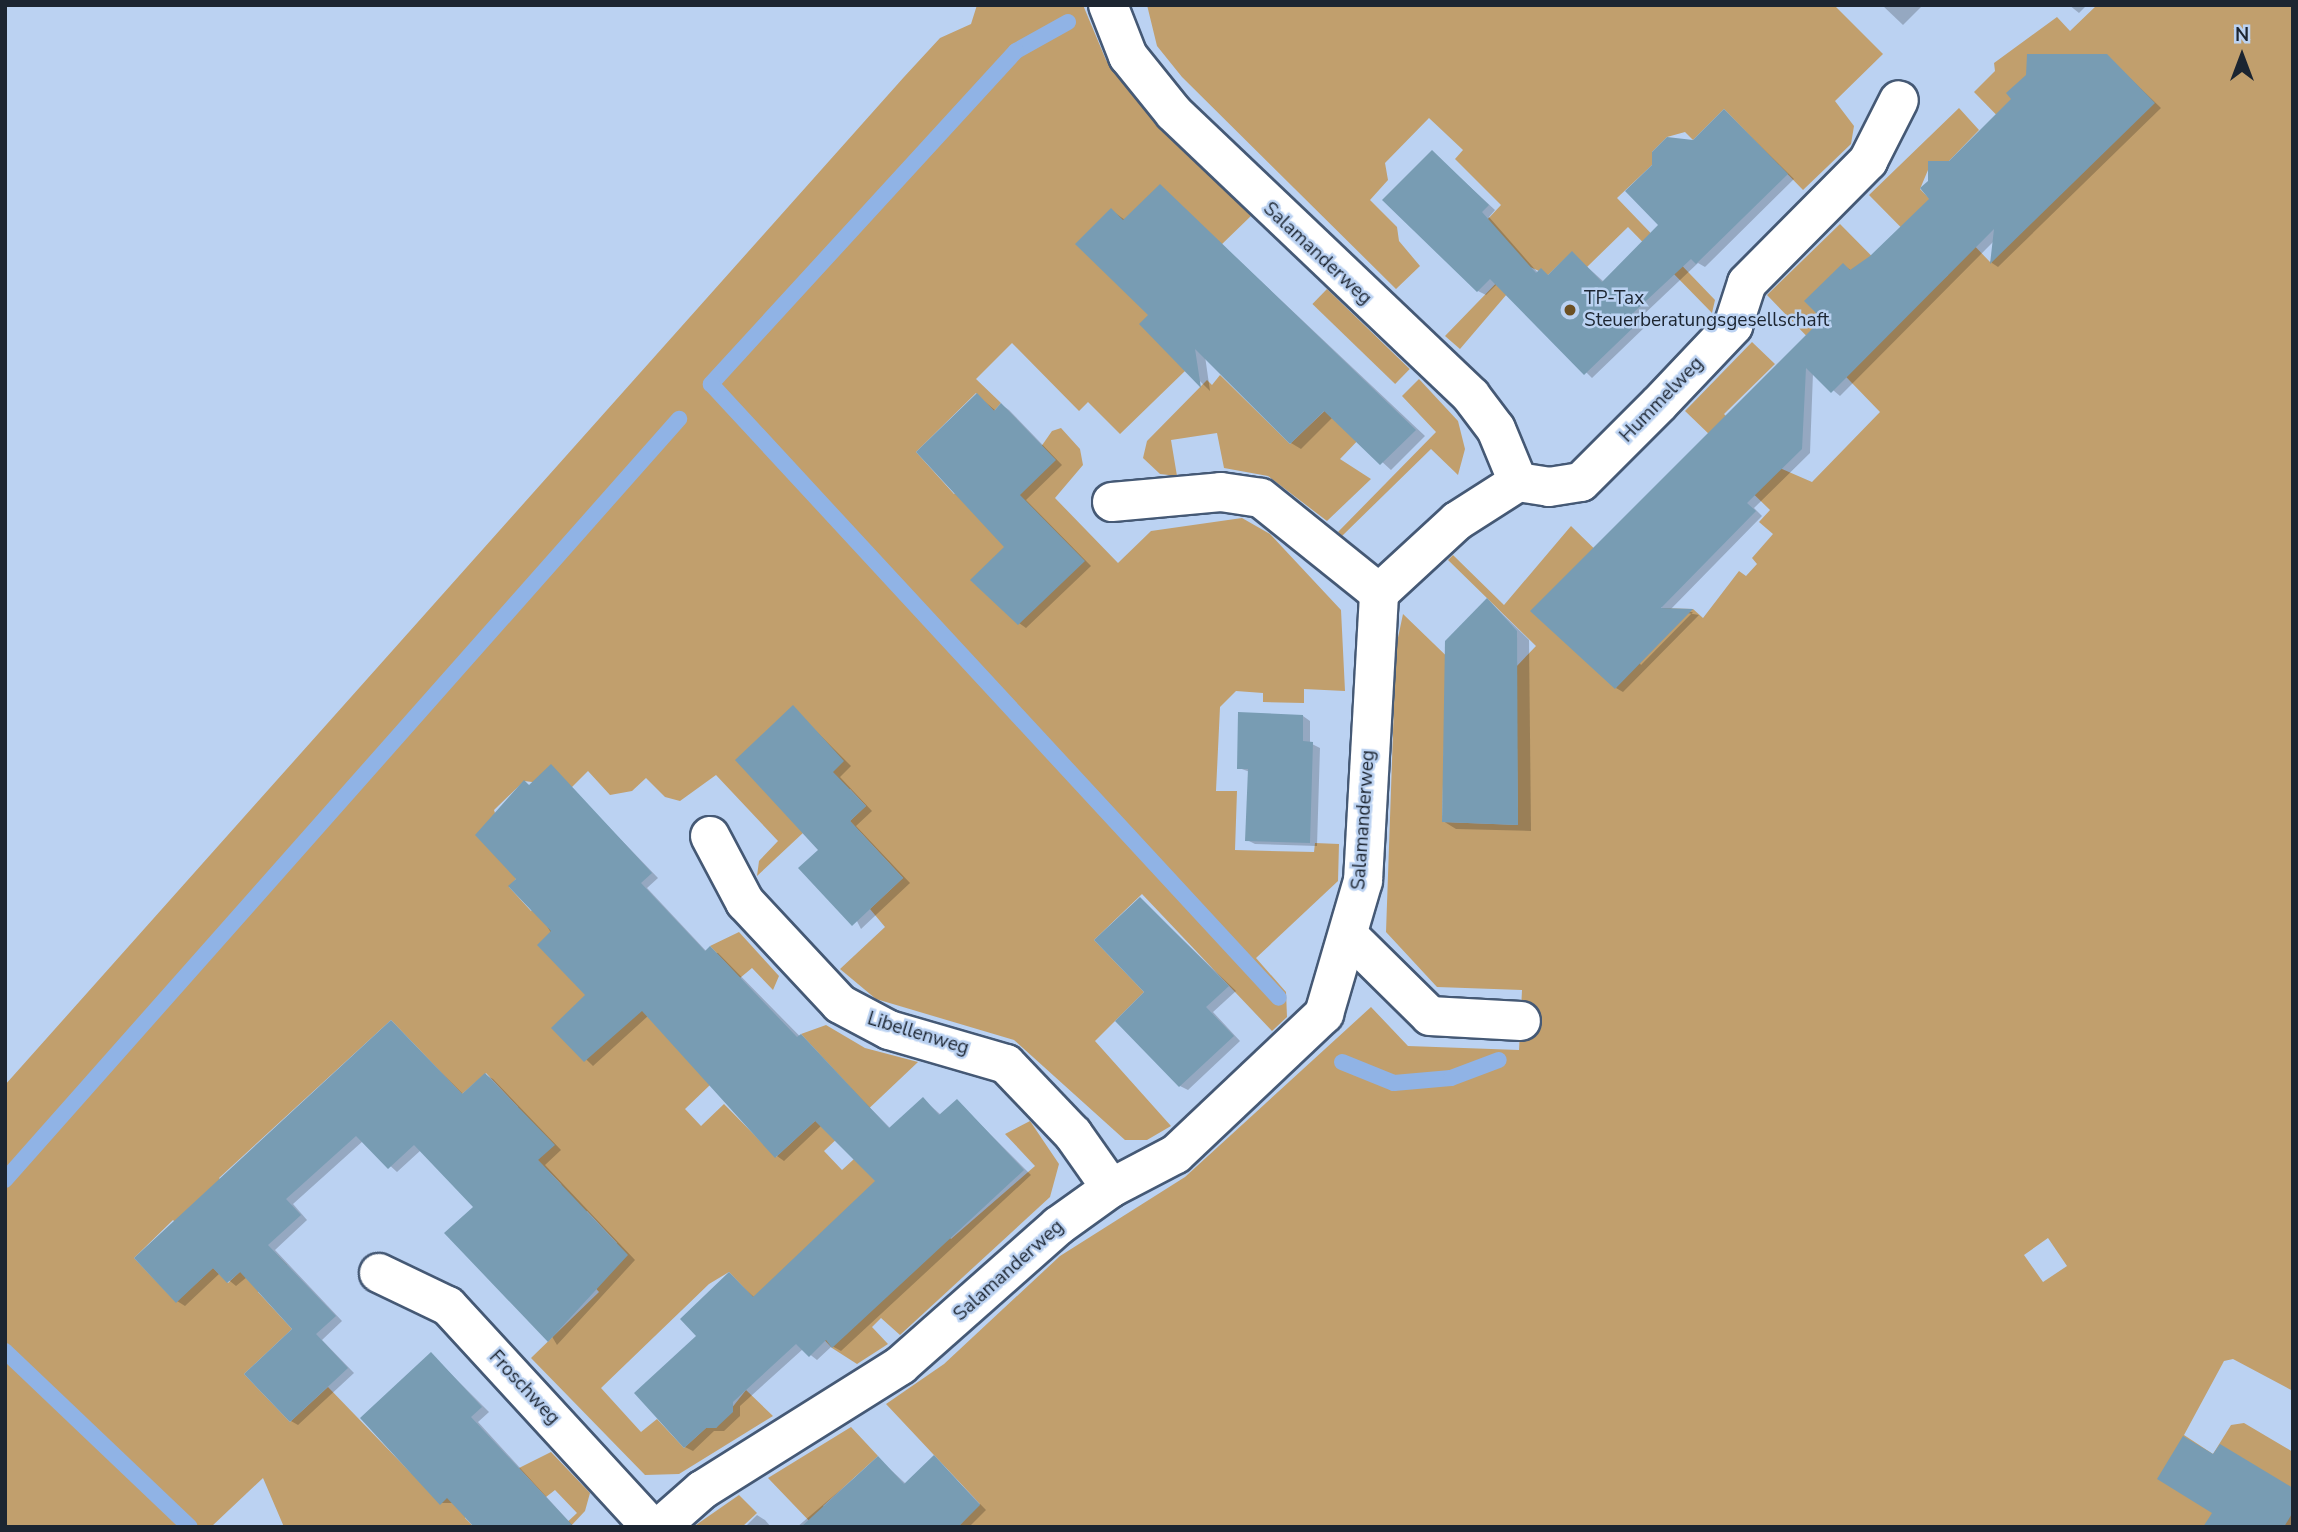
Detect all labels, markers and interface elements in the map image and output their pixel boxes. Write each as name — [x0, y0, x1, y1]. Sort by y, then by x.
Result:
north arrow — [2207, 21, 2277, 91]
text: N — [2235, 22, 2249, 48]
street label: Salamanderweg — [1258, 198, 1376, 310]
place label: TP-Tax Steuerberatungsgesellschaft — [1584, 288, 1829, 332]
marker: TP-Tax Steuerberatungsgesellschaft — [1562, 302, 1578, 318]
street label: Hummelweg — [1616, 352, 1708, 448]
street label: Salamanderweg — [1348, 749, 1380, 891]
street label: Libellenweg — [864, 1008, 972, 1060]
street label: Salamanderweg — [949, 1216, 1069, 1326]
street label: Froschweg — [484, 1346, 564, 1430]

